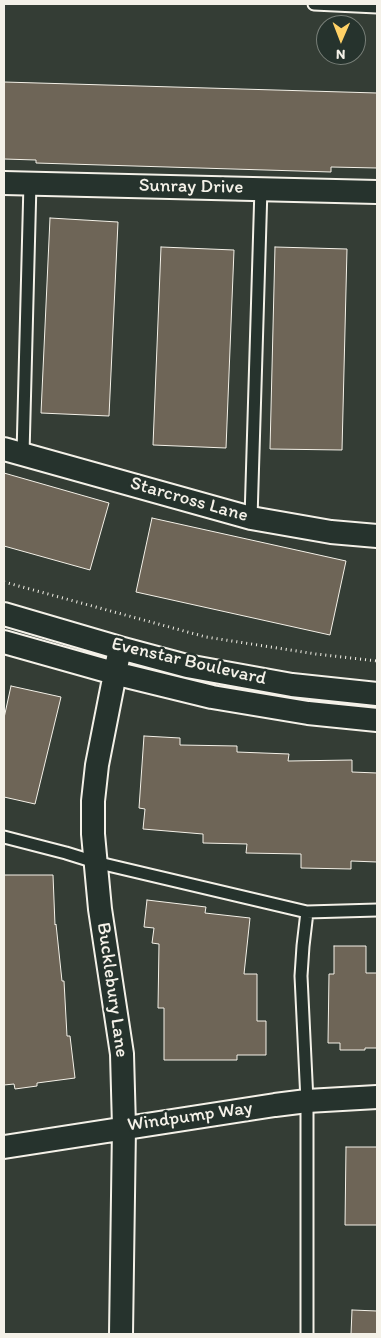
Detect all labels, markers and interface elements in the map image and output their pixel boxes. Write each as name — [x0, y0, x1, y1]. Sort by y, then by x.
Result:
north arrow — [316, 15, 366, 65]
text: N — [336, 46, 346, 63]
street label: Sunray Drive — [139, 175, 243, 199]
street label: Starcross Lane — [127, 472, 251, 528]
street label: Evenstar Boulevard — [109, 633, 269, 691]
street label: Bucklebury Lane — [91, 921, 133, 1059]
street label: Windpump Way — [126, 1097, 254, 1137]

